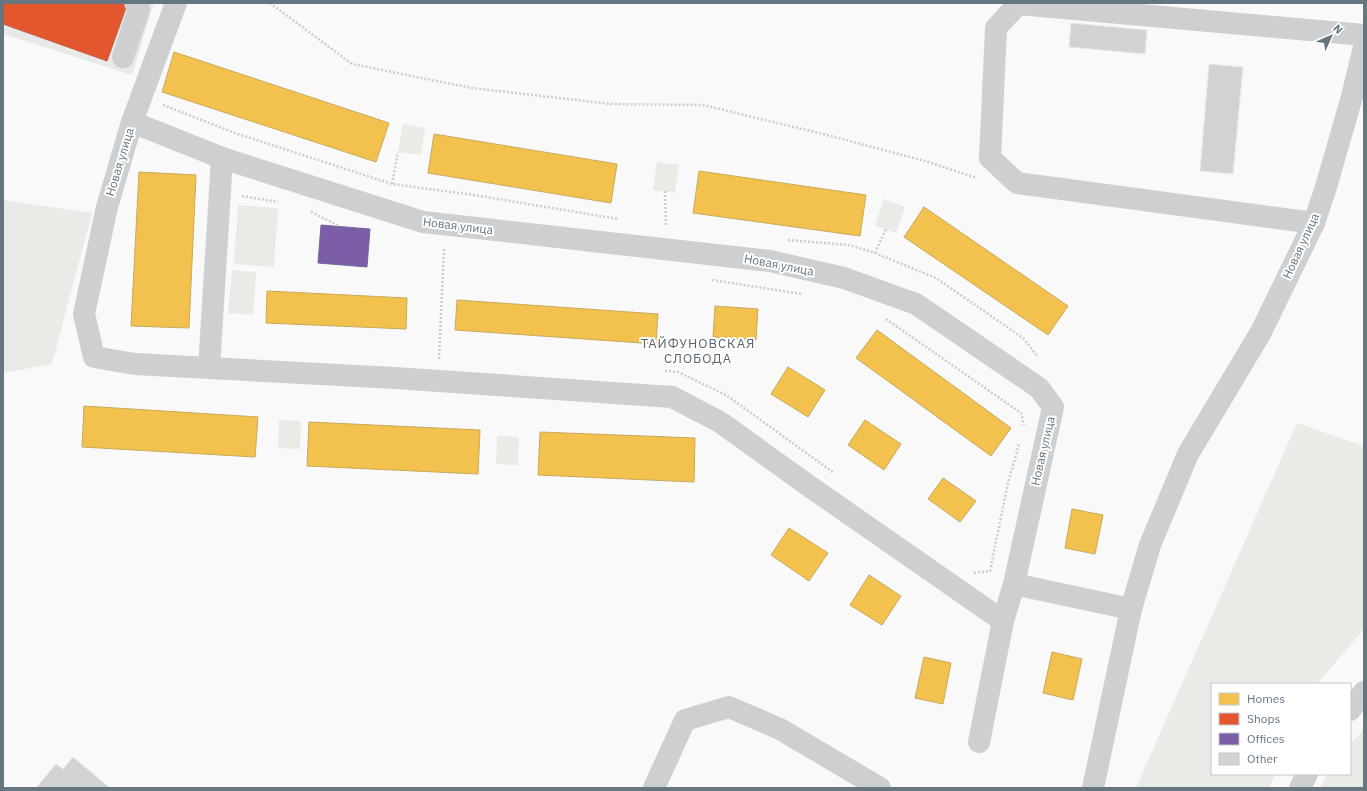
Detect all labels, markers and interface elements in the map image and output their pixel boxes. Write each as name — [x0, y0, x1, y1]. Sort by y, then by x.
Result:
north arrow — [1311, 16, 1351, 56]
text: N — [1330, 21, 1346, 37]
street label: Новая улица — [102, 125, 137, 198]
street label: Новая улица — [1279, 210, 1323, 281]
street label: Новая улица — [422, 214, 495, 237]
street label: Новая улица — [743, 250, 816, 279]
district label: ТАЙФУНОВСКАЯ СЛОБОДА — [641, 335, 755, 367]
street label: Новая улица — [1027, 414, 1058, 487]
legend — [1211, 683, 1351, 775]
text: Homes — [1247, 691, 1285, 706]
text: Shops — [1247, 711, 1280, 726]
text: Offices — [1247, 731, 1285, 746]
text: Other — [1247, 751, 1278, 766]

